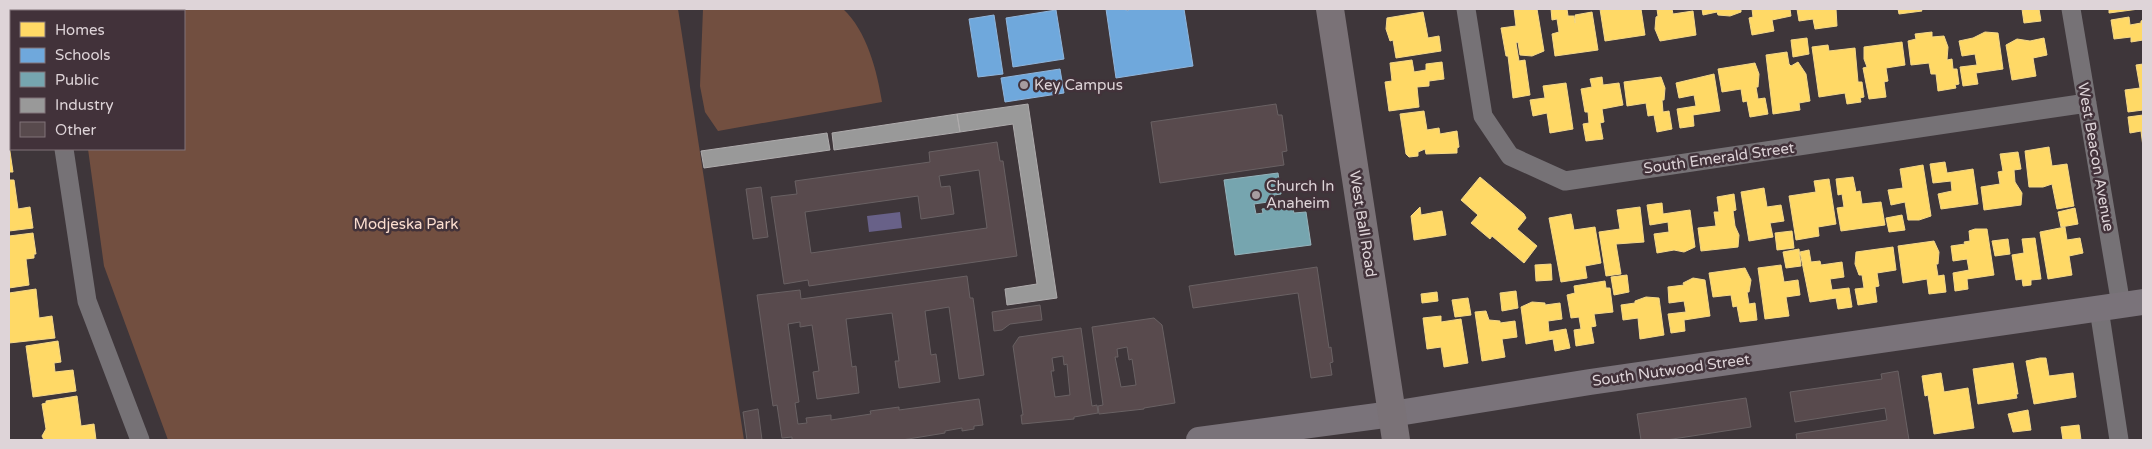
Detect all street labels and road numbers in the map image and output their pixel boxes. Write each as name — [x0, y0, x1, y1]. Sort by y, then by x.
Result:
street label: West Beacon Avenue — [2074, 81, 2118, 233]
street label: South Emerald Street — [1642, 138, 1796, 177]
street label: West Ball Road — [1346, 169, 1380, 279]
street label: South Nutwood Street — [1591, 350, 1751, 390]

